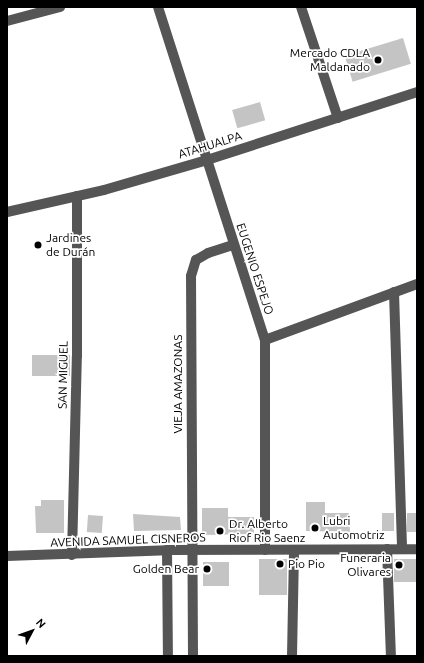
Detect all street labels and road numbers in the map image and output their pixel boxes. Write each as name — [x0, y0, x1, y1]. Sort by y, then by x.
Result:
street label: ATAHUALPA — [176, 128, 244, 162]
street label: EUGENIO ESPEJO — [233, 221, 277, 317]
street label: VIEJA AMAZONAS — [171, 334, 185, 434]
street label: SAN MIGUEL — [55, 341, 71, 409]
street label: AVENIDA SAMUEL CISNEROS — [50, 530, 206, 550]

